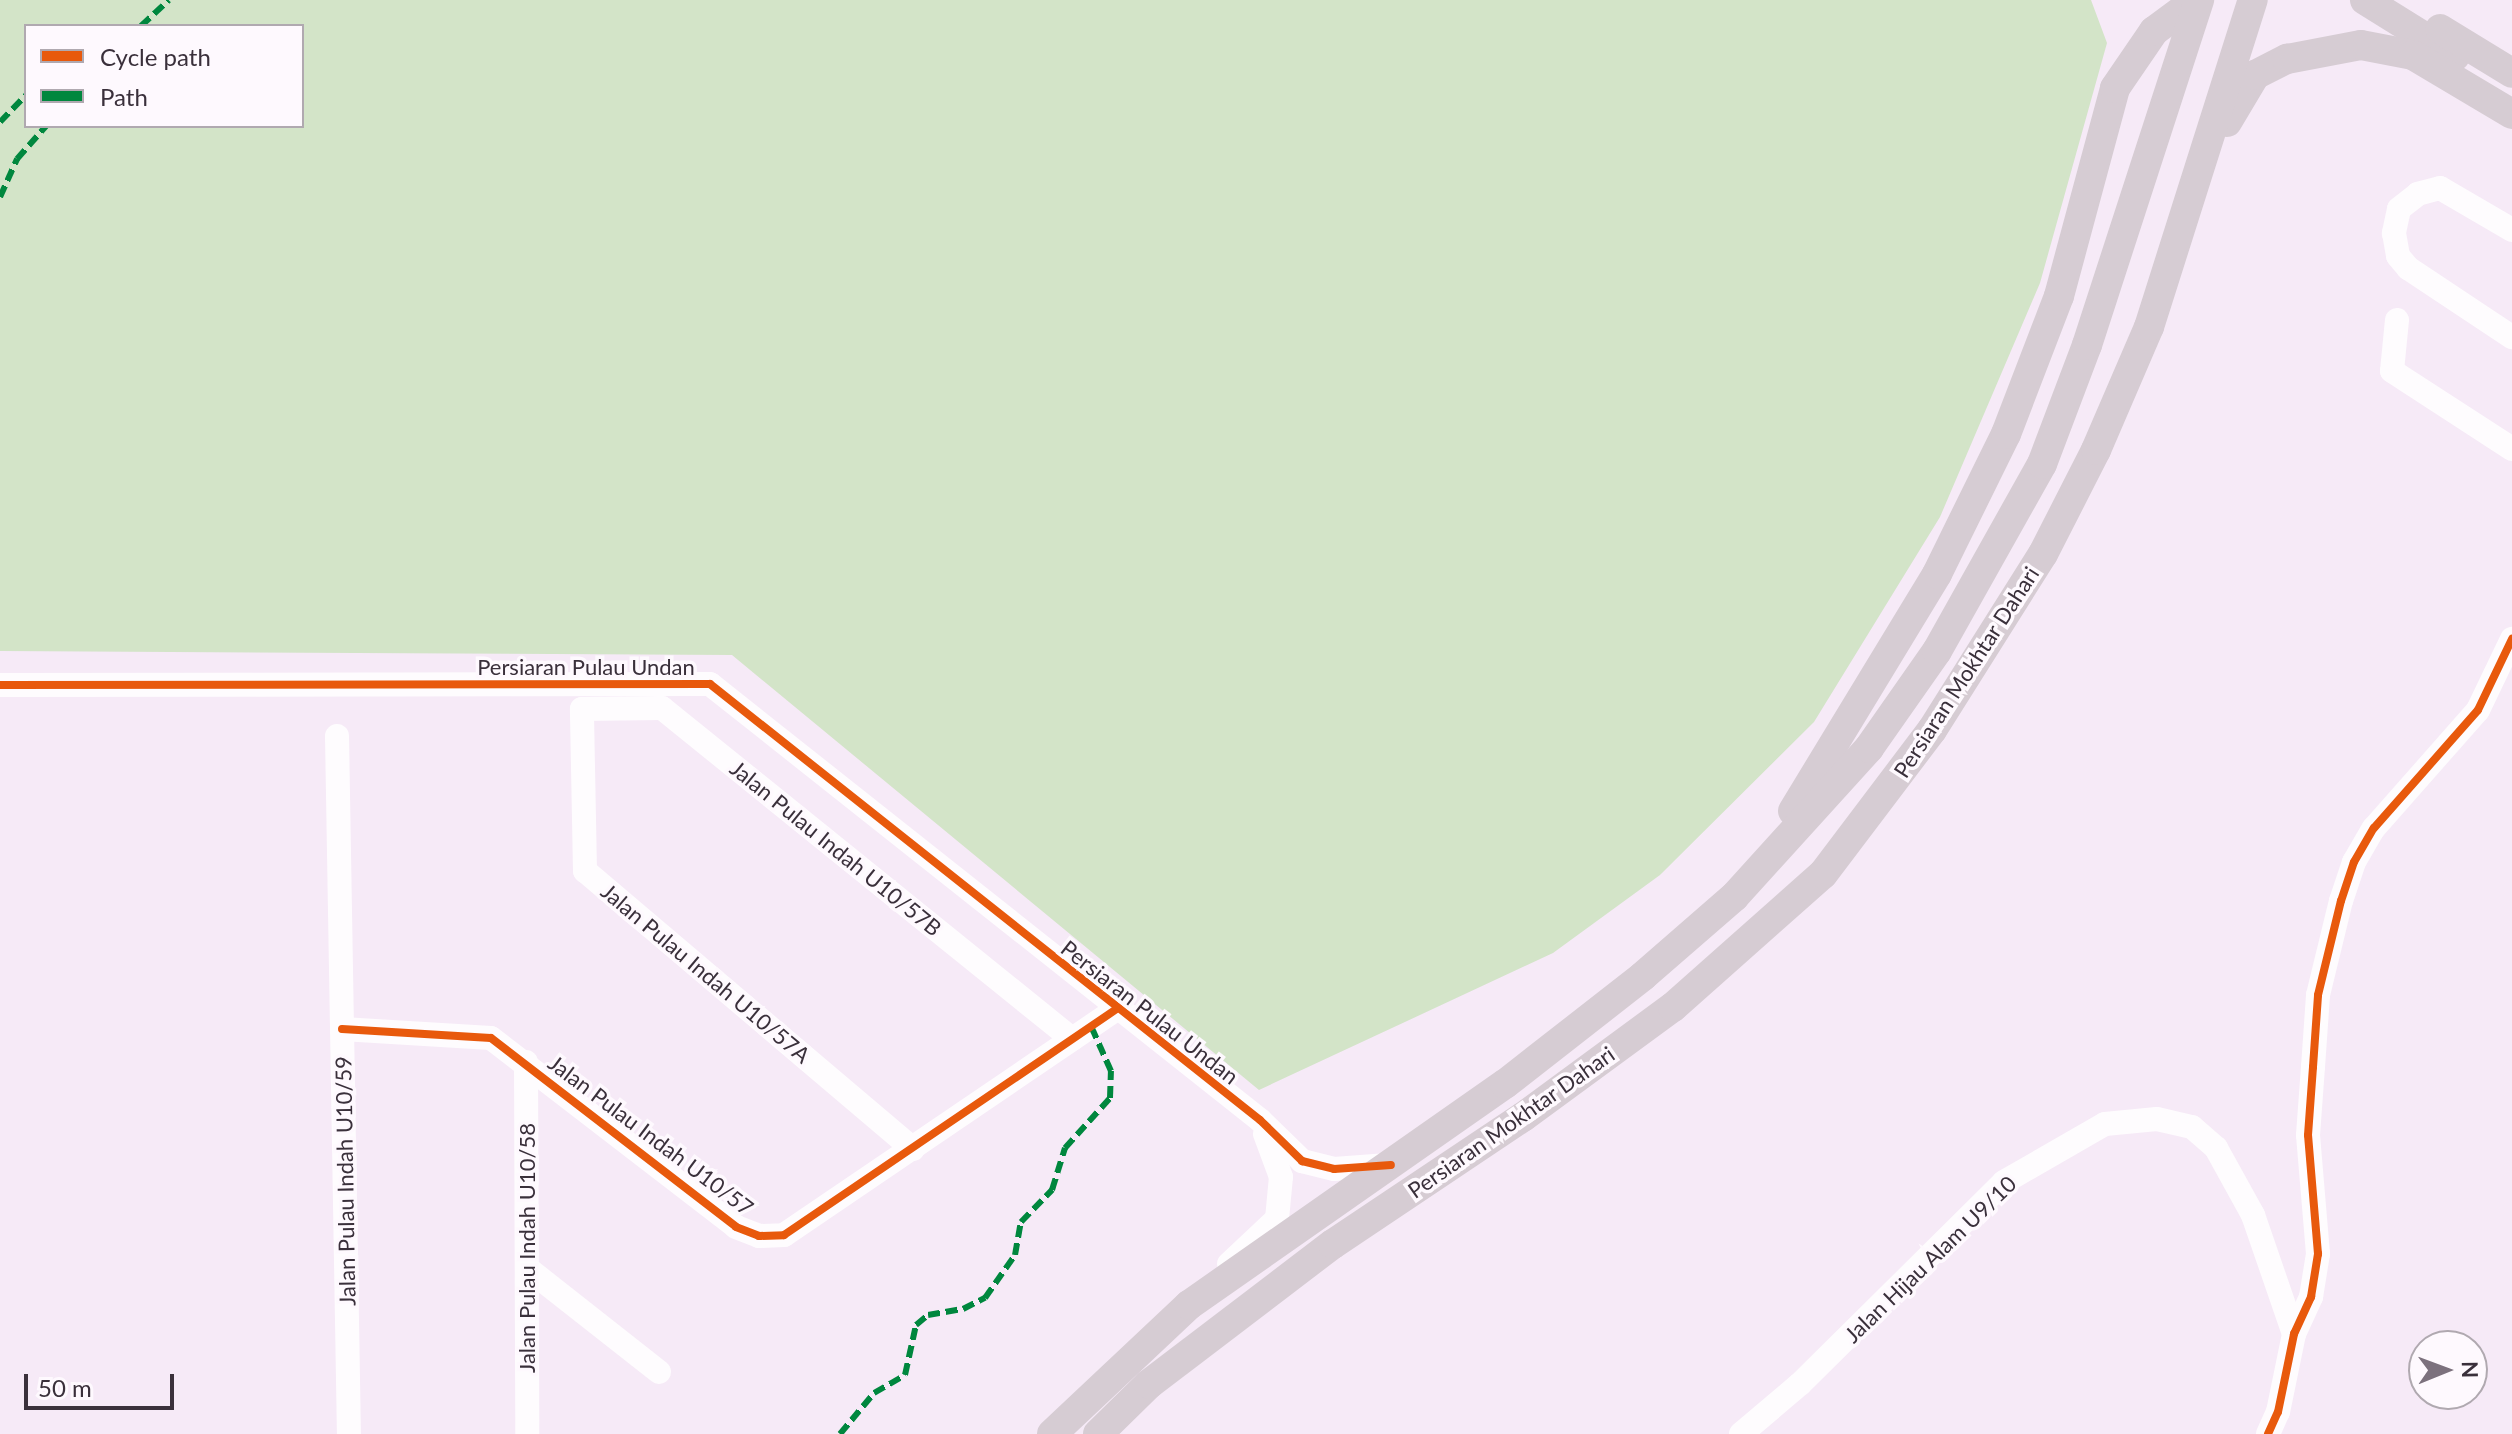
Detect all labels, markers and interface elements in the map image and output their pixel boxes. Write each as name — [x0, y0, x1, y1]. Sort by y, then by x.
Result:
legend — [24, 24, 304, 128]
text: Cycle path — [100, 42, 211, 71]
text: Path — [100, 82, 148, 111]
street label: Persiaran Mokhtar Dahari — [1888, 561, 2044, 783]
street label: Persiaran Pulau Undan — [477, 654, 695, 680]
street label: Jalan Pulau Indah U10/57B — [725, 755, 947, 941]
street label: Jalan Pulau Indah U10/57A — [596, 878, 816, 1068]
street label: Persiaran Pulau Undan — [1056, 935, 1244, 1089]
street label: Persiaran Mokhtar Dahari — [1402, 1040, 1620, 1204]
street label: Jalan Pulau Indah U10/57 — [543, 1049, 759, 1221]
street label: Jalan Pulau Indah U10/59 — [330, 1056, 360, 1306]
street label: Jalan Pulau Indah U10/58 — [514, 1123, 540, 1373]
street label: Jalan Hijau Alam U9/10 — [1838, 1170, 2022, 1348]
north arrow — [2408, 1330, 2488, 1410]
scale bar — [28, 1358, 178, 1408]
text: N — [2457, 1361, 2484, 1378]
text: 50 m — [38, 1373, 92, 1402]

